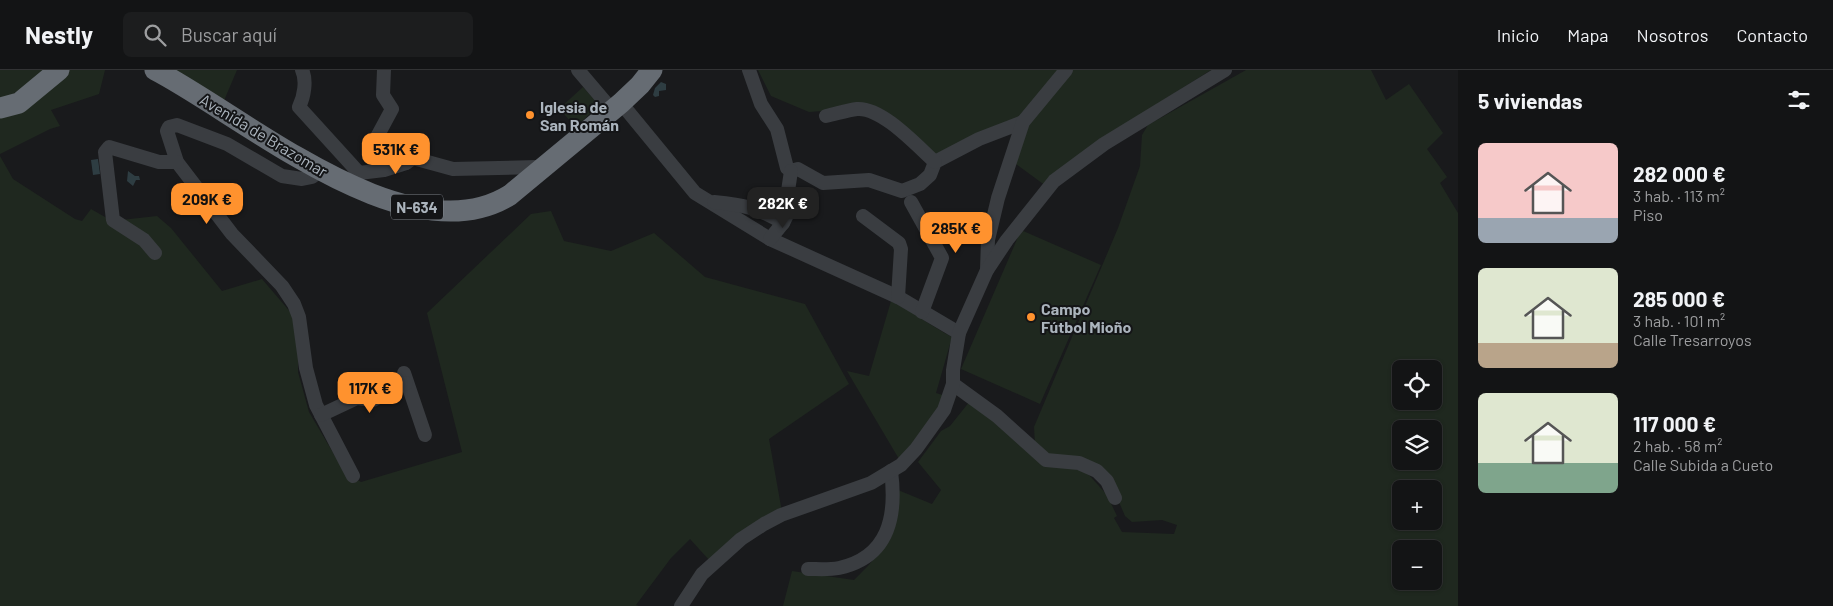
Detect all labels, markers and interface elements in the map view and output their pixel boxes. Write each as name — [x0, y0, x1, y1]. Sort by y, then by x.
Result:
search box — [123, 12, 473, 57]
text: Nestly — [25, 20, 93, 49]
icon: search — [141, 21, 169, 49]
text: Buscar aquí — [181, 23, 277, 46]
text: Inicio — [1497, 24, 1539, 46]
text: Mapa — [1567, 24, 1609, 46]
text: Nosotros — [1637, 24, 1708, 46]
text: Contacto — [1736, 24, 1808, 46]
icon: filters — [1785, 86, 1813, 114]
text: 5 viviendas — [1478, 88, 1582, 113]
street label: Avenida de Brazomar — [197, 89, 331, 181]
place label: Iglesia de San Román — [540, 97, 619, 134]
marker: Iglesia de San Román — [524, 109, 536, 121]
pin: 531K € — [355, 132, 437, 175]
text: 531K € — [373, 139, 419, 158]
text: 282 000 € — [1633, 161, 1726, 186]
icon: home — [1518, 163, 1578, 223]
pin: 209K € — [166, 182, 248, 225]
pin: 282K € — [742, 186, 824, 229]
text: 3 hab. · 113 m² — [1633, 186, 1725, 205]
text: 209K € — [182, 189, 232, 208]
text: 282K € — [758, 193, 808, 212]
road number: N-634 — [391, 194, 443, 220]
text: Piso — [1633, 205, 1663, 224]
pin: 285K € — [915, 212, 997, 254]
text: 285K € — [931, 218, 981, 237]
text: 285 000 € — [1633, 286, 1725, 311]
icon: home — [1518, 288, 1578, 348]
place label: Campo Fútbol Mioño — [1041, 299, 1131, 336]
marker: Campo Fútbol Mioño — [1025, 311, 1037, 323]
text: 3 hab. · 101 m² — [1633, 311, 1725, 330]
text: Calle Tresarroyos — [1633, 330, 1752, 349]
map controls — [1392, 360, 1442, 590]
button: locate — [1392, 360, 1442, 410]
pin: 117K € — [329, 372, 411, 414]
text: 117K € — [349, 378, 391, 397]
text: 117 000 € — [1633, 411, 1716, 436]
icon: home — [1518, 413, 1578, 473]
button: layers — [1392, 420, 1442, 470]
text: 2 hab. · 58 m² — [1633, 436, 1722, 455]
text: Calle Subida a Cueto — [1633, 455, 1773, 474]
button: + — [1392, 480, 1442, 530]
button: − — [1392, 540, 1442, 590]

